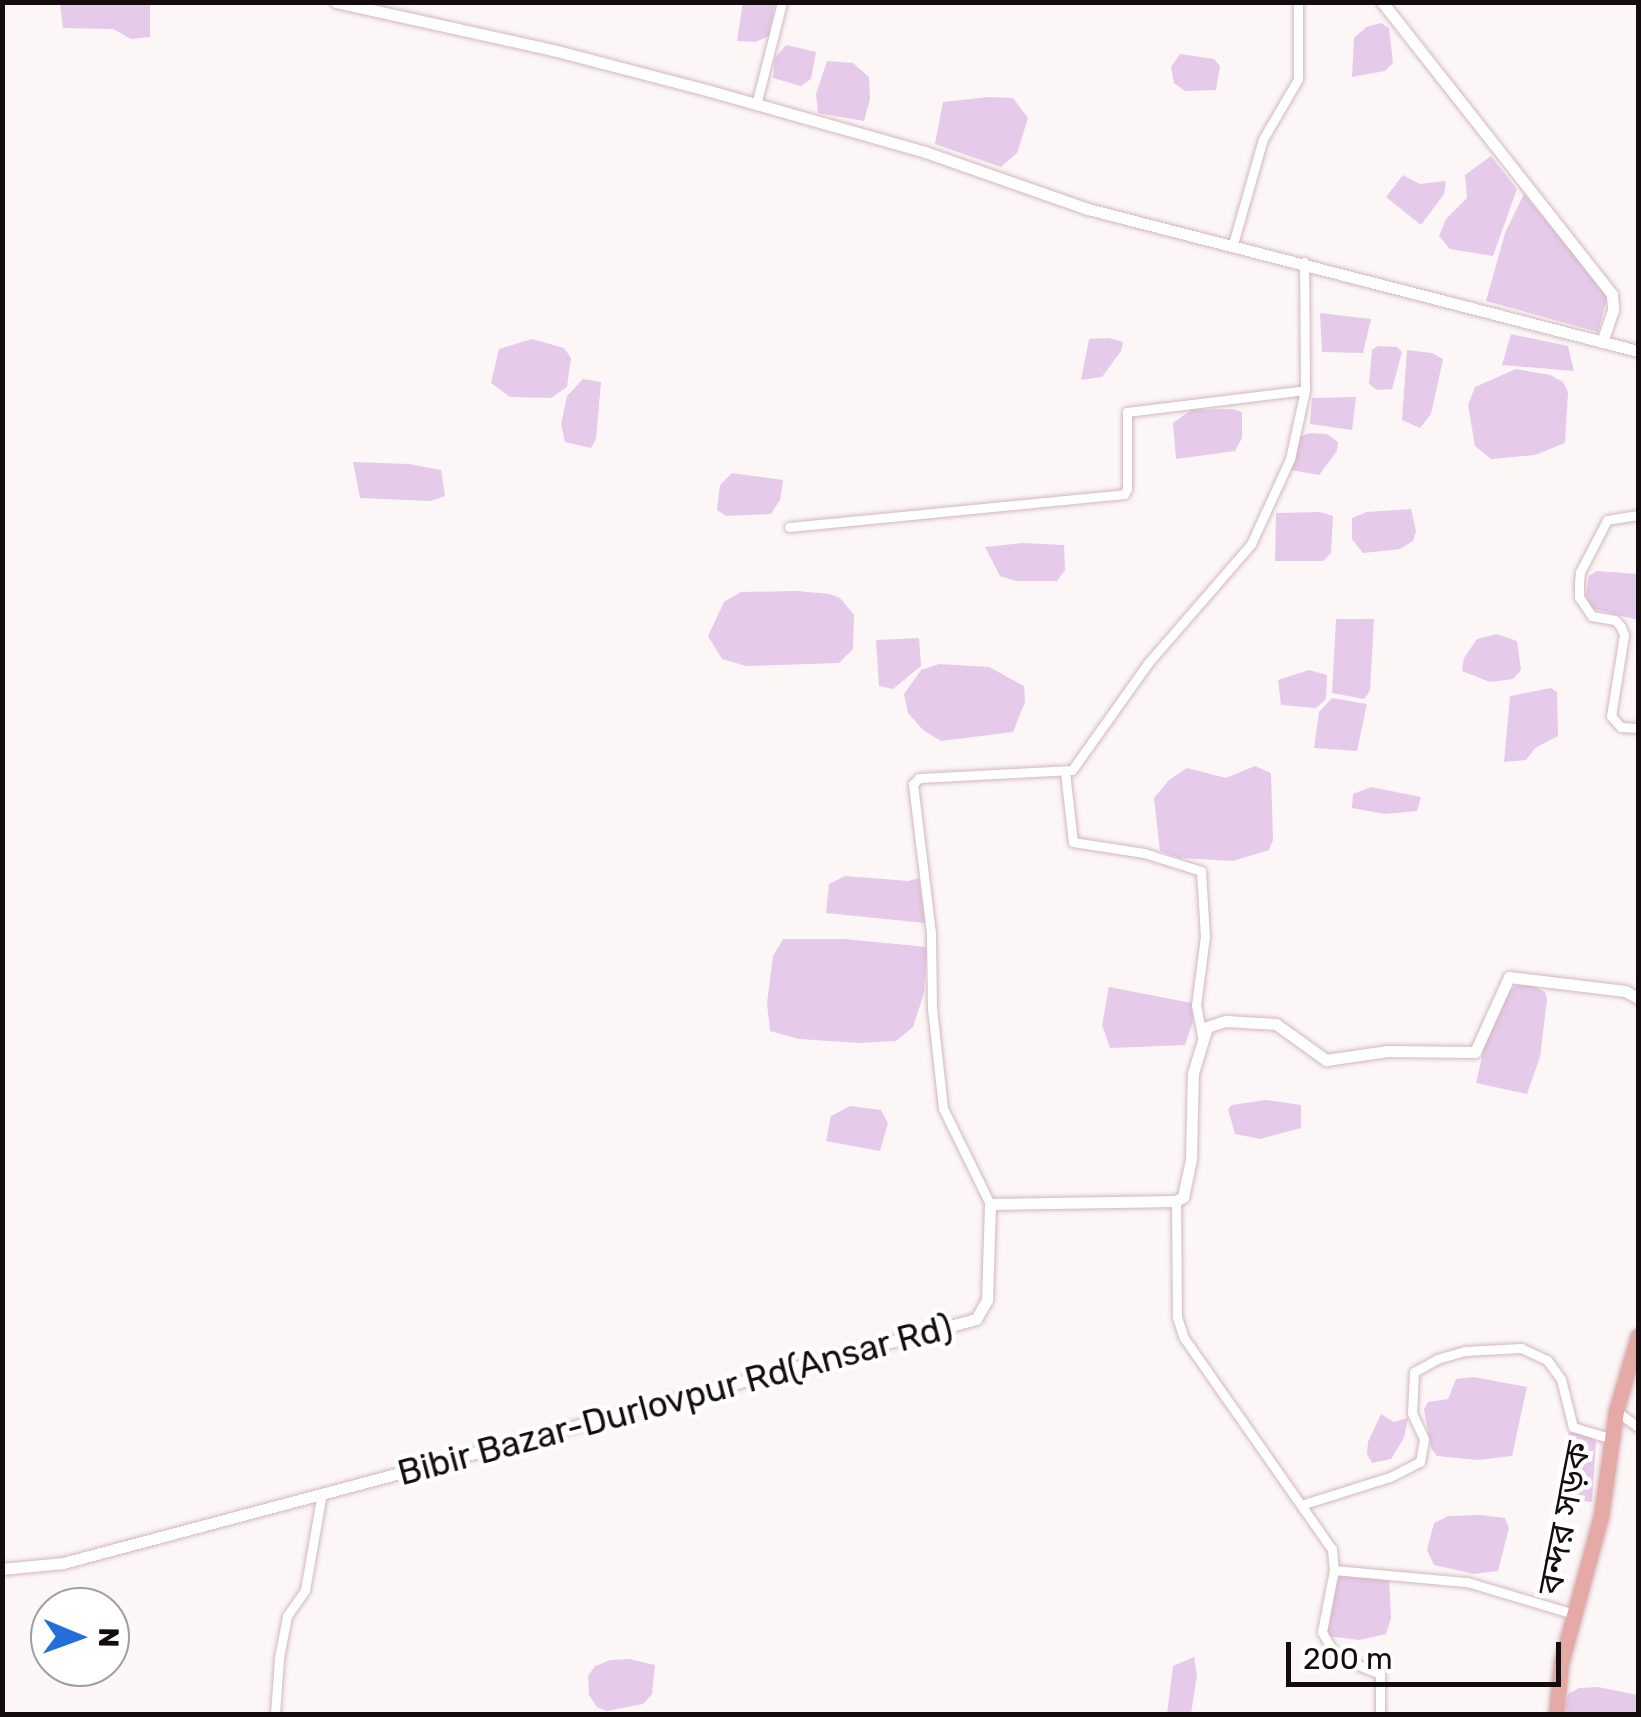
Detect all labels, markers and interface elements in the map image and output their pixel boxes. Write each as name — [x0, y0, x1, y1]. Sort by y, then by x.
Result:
street label: Bibir Bazar-Durlovpur Rd(Ansar Rd) — [392, 1305, 958, 1495]
street label: বন্দর সড়ক — [1529, 1438, 1599, 1598]
north arrow — [30, 1587, 130, 1687]
scale bar — [1291, 1622, 1566, 1684]
text: N — [92, 1627, 125, 1648]
text: 200 m — [1303, 1641, 1393, 1677]

